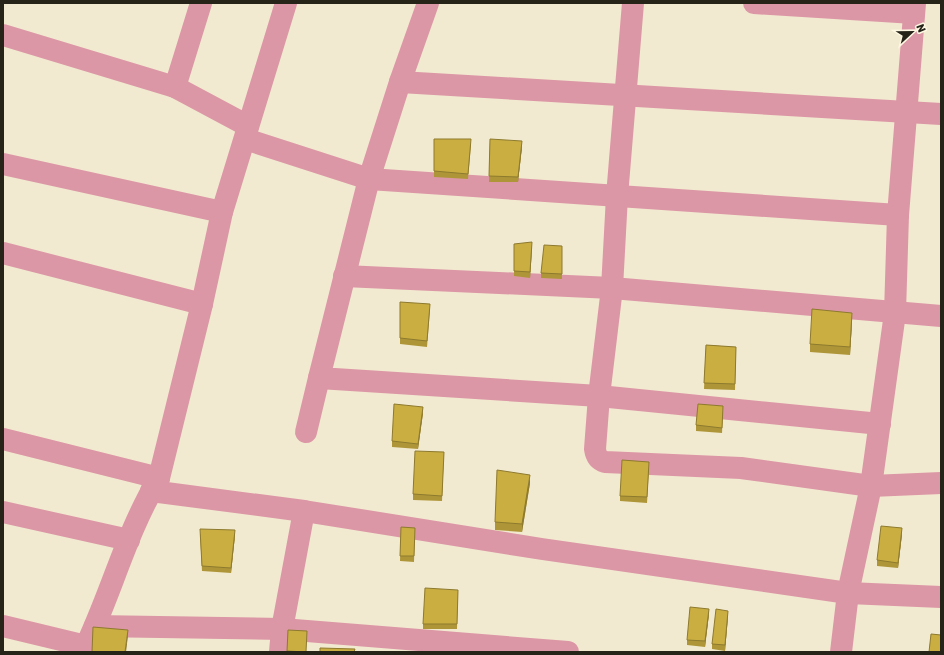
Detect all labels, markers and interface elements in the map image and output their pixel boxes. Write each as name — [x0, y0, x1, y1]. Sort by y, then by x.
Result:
north arrow — [892, 12, 932, 52]
text: N — [913, 22, 928, 35]

